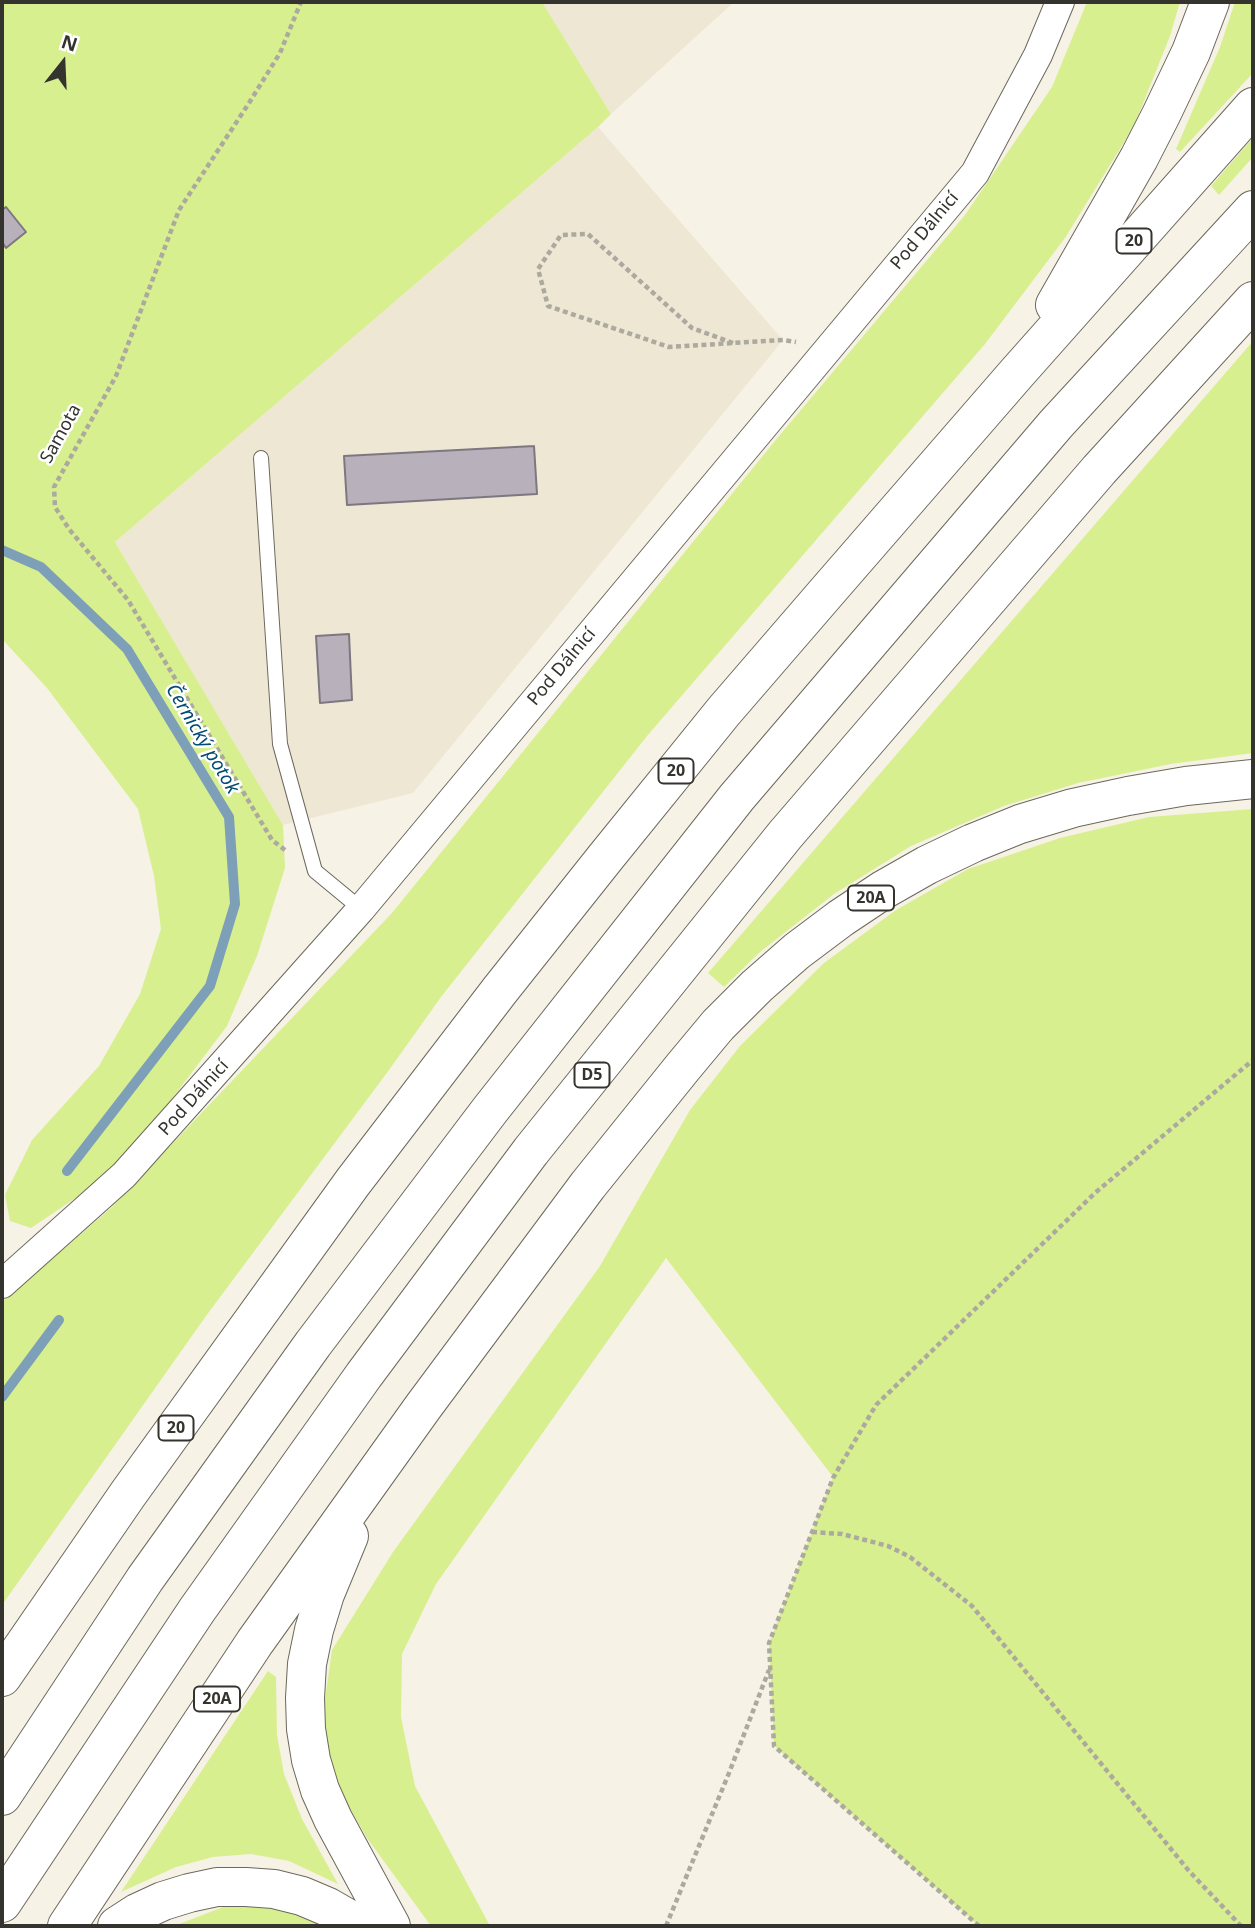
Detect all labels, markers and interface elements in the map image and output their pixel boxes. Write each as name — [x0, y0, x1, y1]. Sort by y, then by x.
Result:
north arrow — [28, 28, 98, 98]
text: N — [58, 28, 81, 58]
street label: Pod Dálnicí — [886, 188, 964, 274]
road number: 20 — [1116, 229, 1152, 254]
street label: Samota — [36, 401, 86, 467]
street label: Pod Dálnicí — [523, 624, 601, 710]
water label: Černický potok — [160, 680, 244, 798]
road number: 20 — [658, 758, 694, 784]
road number: 20A — [848, 885, 894, 910]
street label: Pod Dálnicí — [154, 1056, 234, 1140]
road number: D5 — [574, 1063, 610, 1088]
road number: 20 — [158, 1416, 194, 1440]
road number: 20A — [194, 1686, 240, 1712]

